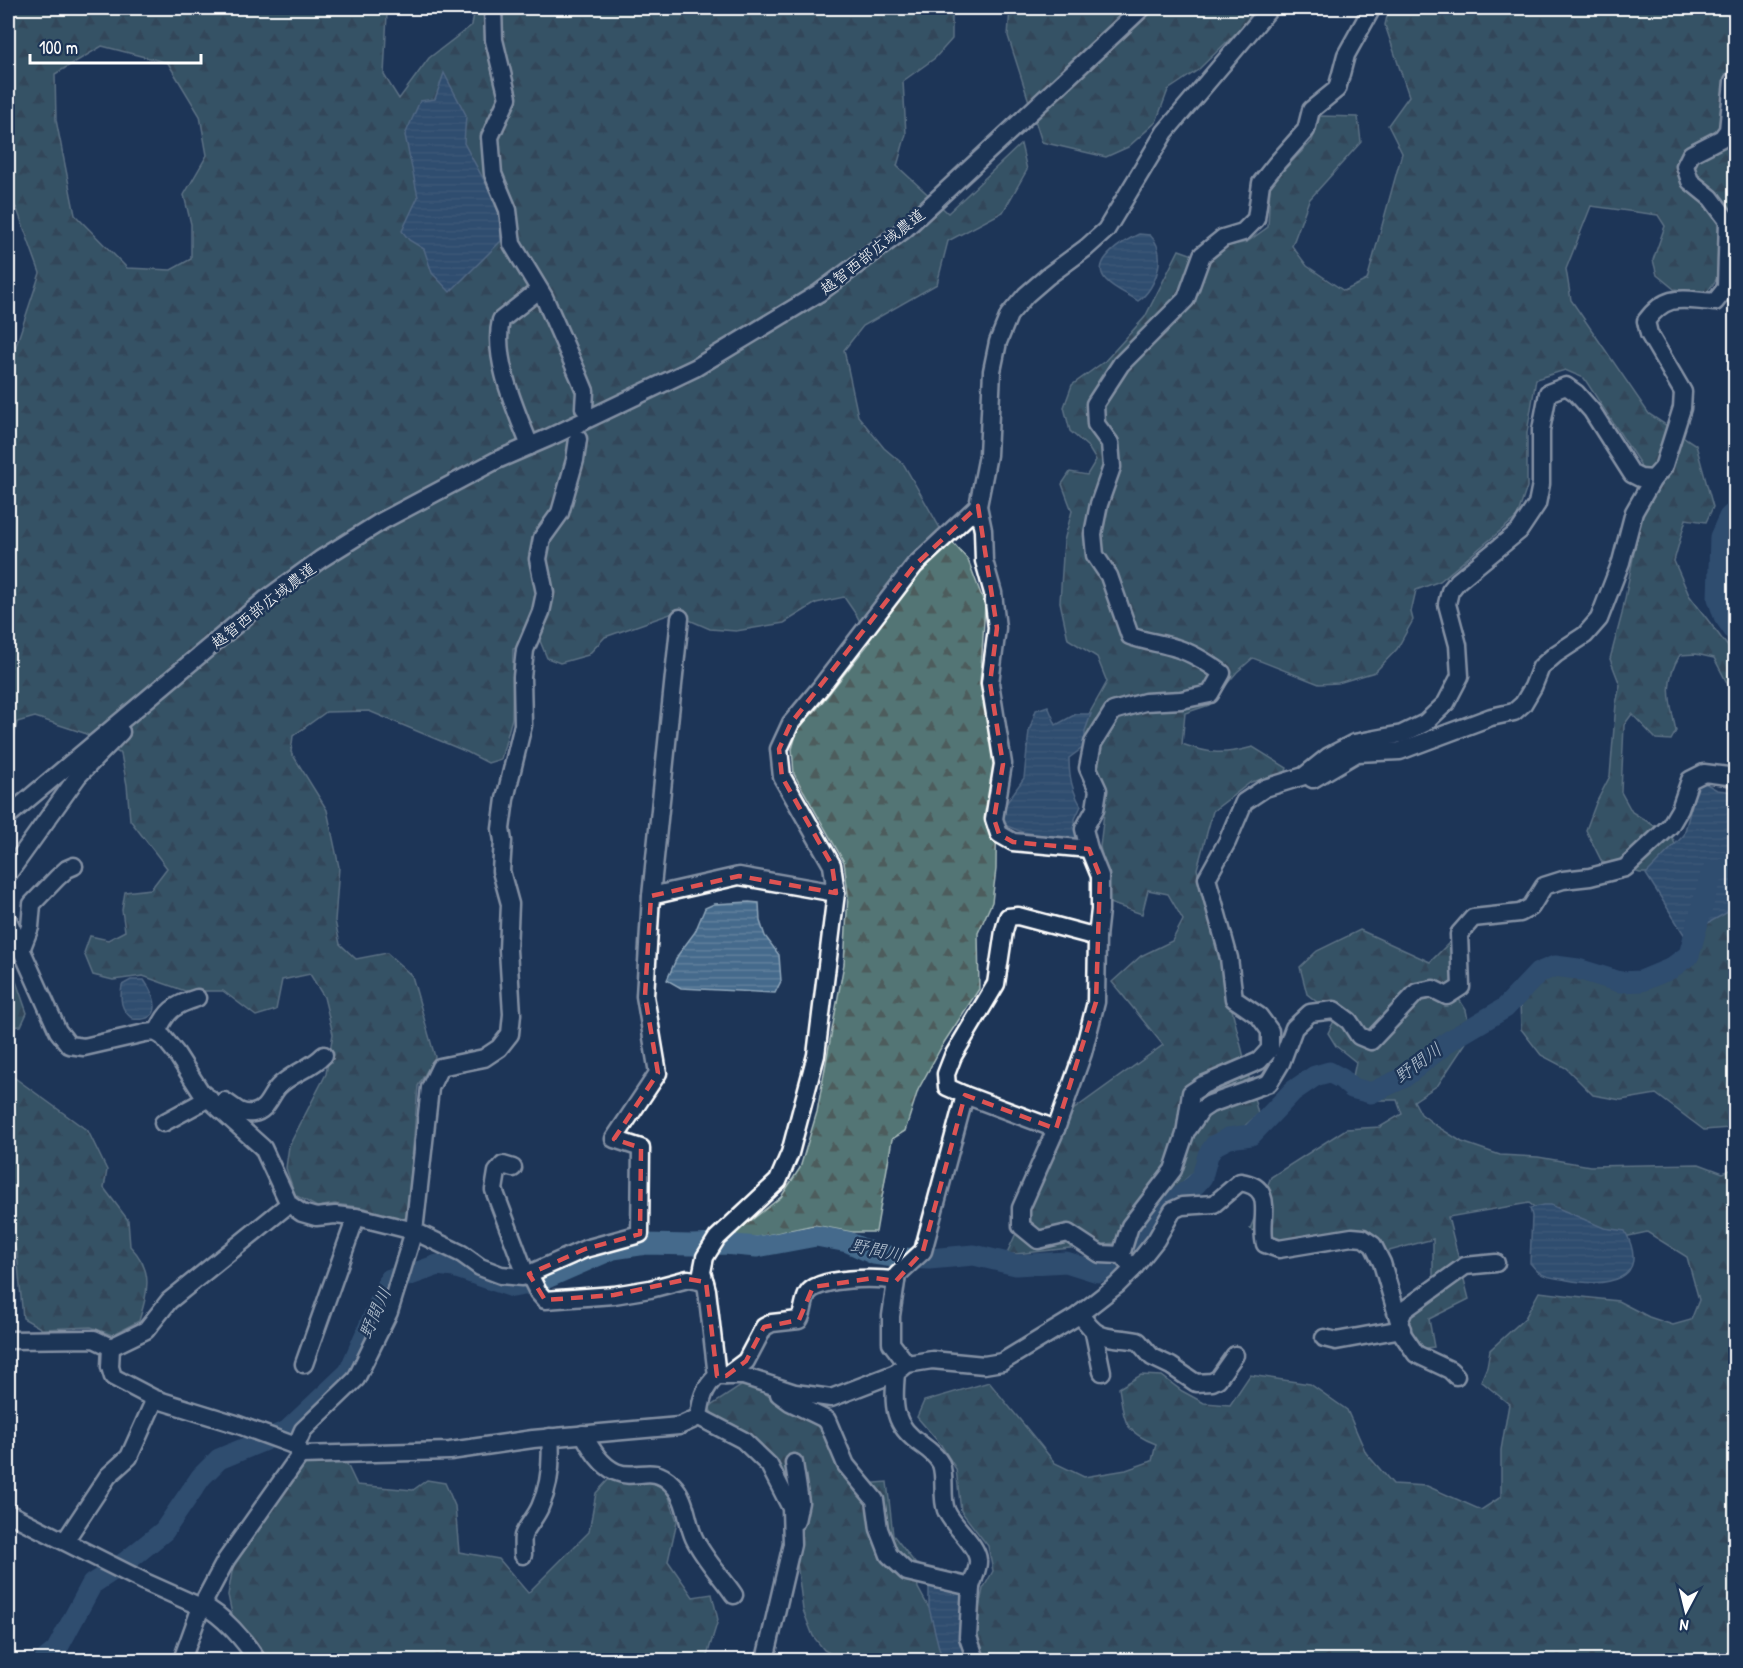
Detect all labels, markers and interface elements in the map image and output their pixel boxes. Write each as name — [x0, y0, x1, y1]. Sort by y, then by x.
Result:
scale bar — [30, 27, 201, 65]
text: 100 m — [39, 35, 78, 60]
street label: 越智西部広域農道 — [815, 203, 929, 299]
street label: 越智西部広域農道 — [206, 557, 320, 653]
water label: 野間川 — [1389, 1037, 1447, 1089]
water label: 野間川 — [848, 1232, 906, 1267]
water label: 野間川 — [352, 1283, 397, 1343]
north arrow — [1656, 1581, 1716, 1641]
text: N — [1678, 1614, 1690, 1637]

